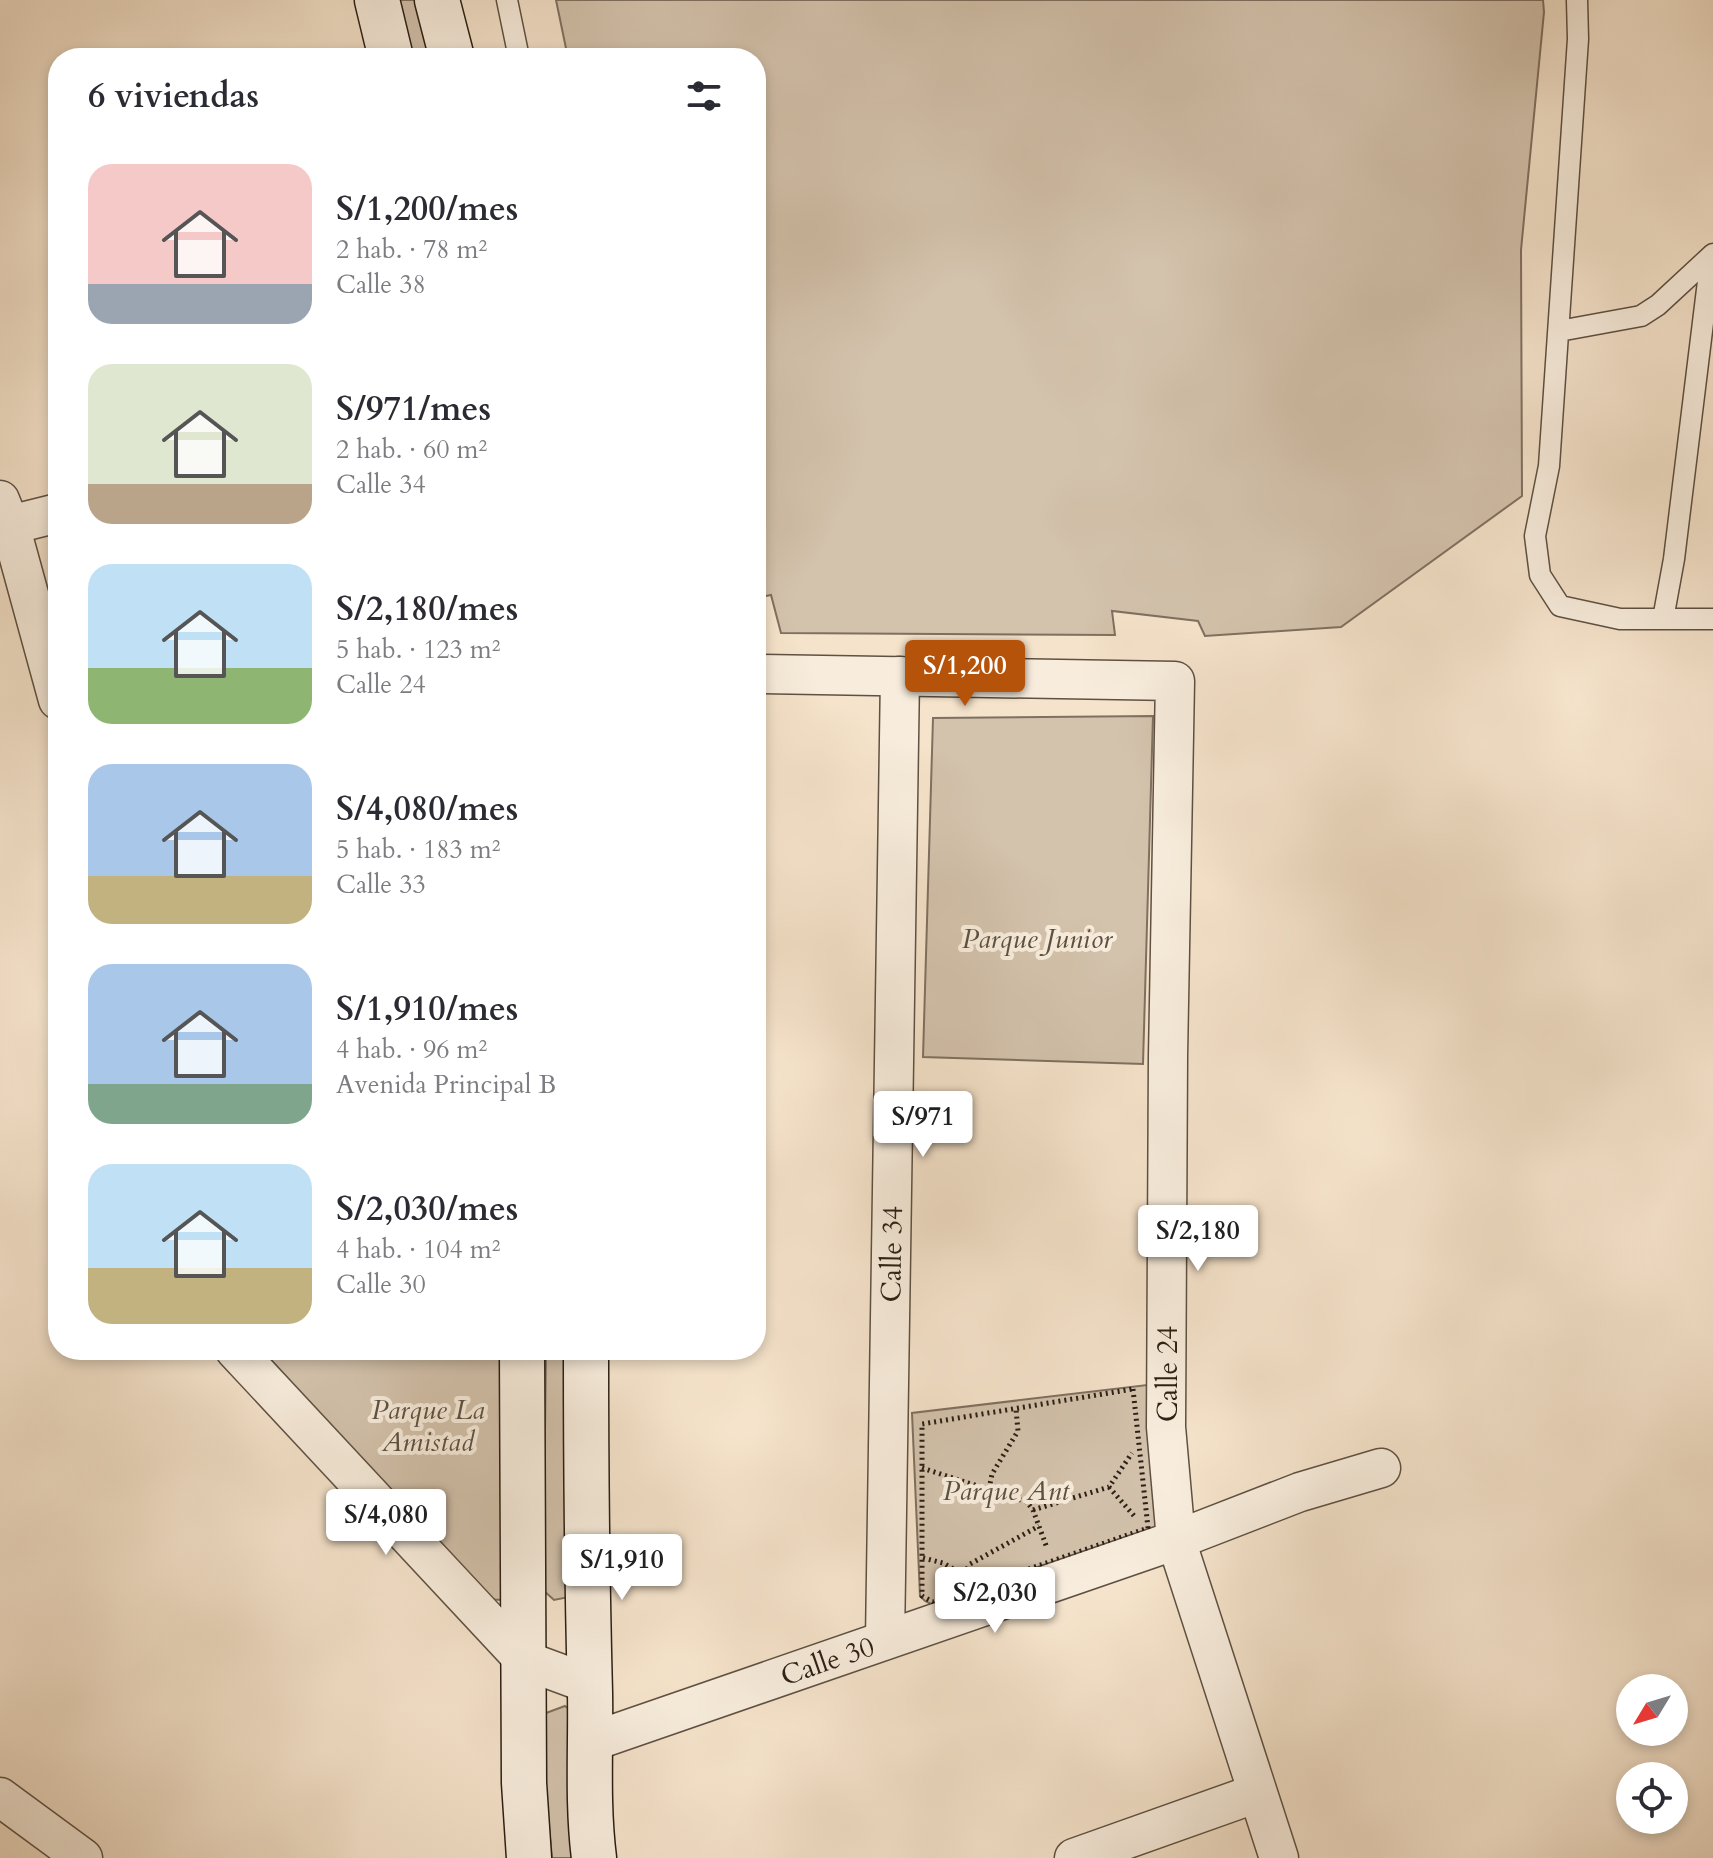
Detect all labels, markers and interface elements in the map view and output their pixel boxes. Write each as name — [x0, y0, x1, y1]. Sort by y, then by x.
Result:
text: 6 viviendas — [88, 73, 259, 119]
icon: filters — [682, 74, 726, 118]
text: S/1,200/mes — [336, 186, 518, 232]
icon: home — [152, 196, 248, 292]
text: 2 hab. · 78 m² — [336, 232, 487, 267]
text: Calle 38 — [336, 267, 426, 302]
text: S/971/mes — [336, 386, 491, 432]
icon: home — [152, 396, 248, 492]
text: 2 hab. · 60 m² — [336, 432, 487, 467]
text: Calle 34 — [336, 467, 426, 502]
text: S/2,180/mes — [336, 586, 518, 632]
icon: home — [152, 596, 248, 692]
text: 5 hab. · 123 m² — [336, 632, 501, 667]
pin: S/1,200 — [891, 640, 1039, 708]
text: S/1,200 — [923, 648, 1007, 683]
text: Calle 24 — [336, 667, 426, 702]
text: S/4,080/mes — [336, 786, 518, 832]
icon: home — [152, 796, 248, 892]
text: 5 hab. · 183 m² — [336, 832, 501, 867]
text: Calle 33 — [336, 867, 426, 902]
park label: Parque Junior — [962, 920, 1113, 958]
text: S/1,910/mes — [336, 986, 518, 1032]
icon: home — [152, 996, 248, 1092]
text: 4 hab. · 96 m² — [336, 1032, 487, 1067]
text: Avenida Principal B — [336, 1067, 556, 1102]
pin: S/971 — [867, 1091, 979, 1159]
text: S/971 — [892, 1099, 954, 1134]
text: S/2,030/mes — [336, 1186, 518, 1232]
icon: home — [152, 1196, 248, 1292]
street label: Calle 34 — [872, 1205, 912, 1303]
pin: S/2,180 — [1124, 1205, 1272, 1273]
text: S/2,180 — [1156, 1213, 1240, 1248]
text: 4 hab. · 104 m² — [336, 1232, 501, 1267]
text: Calle 30 — [336, 1267, 426, 1302]
street label: Calle 24 — [1149, 1326, 1187, 1422]
park label: Parque La Amistad — [371, 1391, 485, 1461]
park label: Parque Ant — [943, 1472, 1070, 1510]
pin: S/4,080 — [312, 1489, 460, 1557]
text: S/4,080 — [344, 1497, 428, 1532]
pin: S/1,910 — [548, 1534, 696, 1602]
text: S/1,910 — [580, 1542, 664, 1577]
pin: S/2,030 — [921, 1567, 1069, 1635]
text: S/2,030 — [953, 1575, 1037, 1610]
street label: Calle 30 — [776, 1628, 880, 1695]
north arrow — [1616, 1674, 1688, 1746]
map controls — [1616, 1674, 1688, 1834]
button: locate — [1616, 1762, 1688, 1834]

